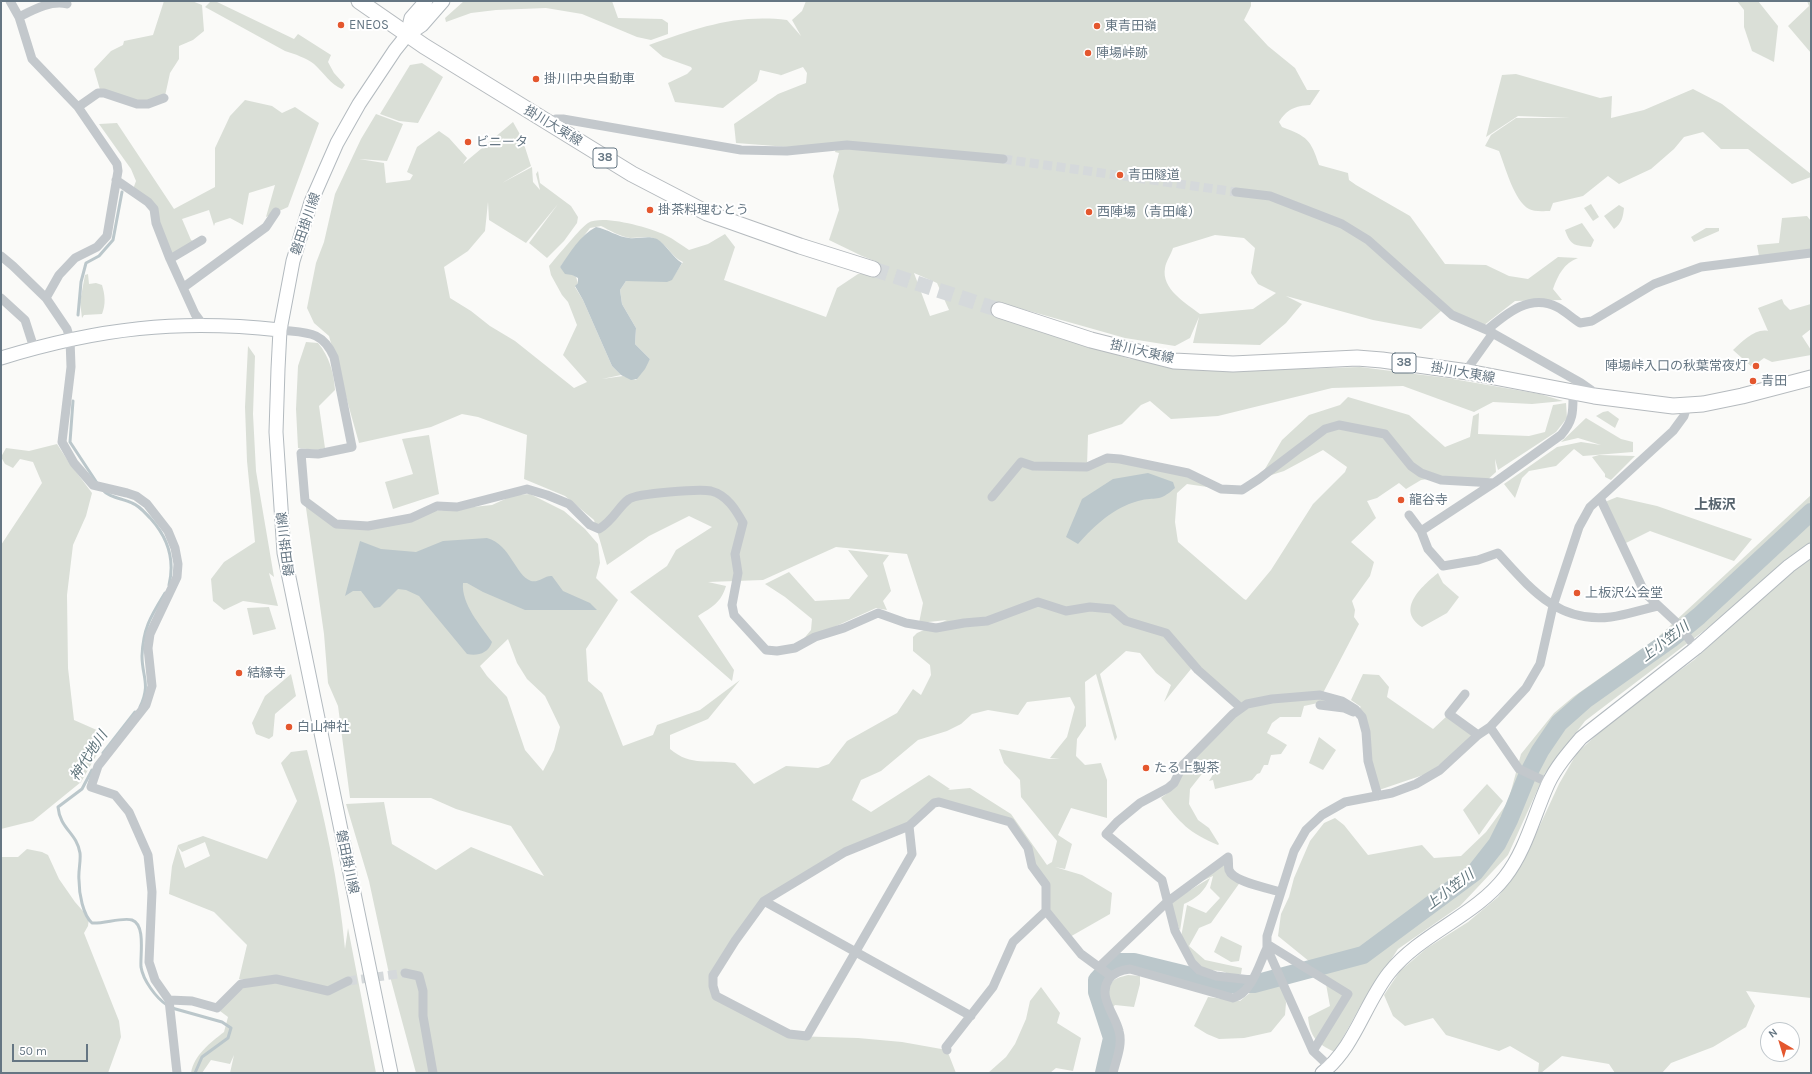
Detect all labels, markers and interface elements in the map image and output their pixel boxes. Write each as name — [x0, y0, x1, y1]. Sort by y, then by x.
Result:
place label: ENEOS — [349, 17, 389, 33]
place label: 東青田嶺 — [1105, 18, 1157, 34]
marker: ENEOS — [336, 20, 346, 30]
marker: 東青田嶺 — [1092, 21, 1102, 31]
place label: 陣場峠跡 — [1096, 45, 1148, 61]
marker: 陣場峠跡 — [1083, 48, 1093, 58]
place label: 掛川中央自動車 — [544, 71, 635, 87]
marker: 掛川中央自動車 — [531, 74, 541, 84]
street label: 掛川大東線 — [521, 103, 585, 149]
place label: ビニータ — [476, 134, 528, 150]
marker: ビニータ — [463, 137, 473, 147]
road number: 38 — [593, 148, 617, 168]
place label: 青田隧道 — [1128, 167, 1180, 183]
marker: 青田隧道 — [1115, 170, 1125, 180]
street label: 磐田掛川線 — [288, 191, 324, 257]
place label: 掛茶料理むとう — [658, 202, 749, 218]
place label: 西陣場（青田峰） — [1097, 204, 1201, 220]
marker: 掛茶料理むとう — [645, 205, 655, 215]
marker: 西陣場（青田峰） — [1084, 207, 1094, 217]
street label: 掛川大東線 — [1109, 337, 1175, 367]
road number: 38 — [1392, 353, 1416, 373]
place label: 陣場峠入口の秋葉常夜灯 — [1605, 358, 1748, 374]
street label: 掛川大東線 — [1430, 360, 1496, 386]
marker: 陣場峠入口の秋葉常夜灯 — [1751, 361, 1761, 371]
place label: 青田 — [1761, 373, 1787, 389]
marker: 青田 — [1748, 376, 1758, 386]
place label: 龍谷寺 — [1409, 492, 1448, 508]
marker: 龍谷寺 — [1396, 495, 1406, 505]
district label: 上板沢 — [1694, 497, 1736, 513]
street label: 磐田掛川線 — [274, 511, 298, 577]
place label: 上板沢公会堂 — [1585, 585, 1663, 601]
marker: 上板沢公会堂 — [1572, 588, 1582, 598]
water label: 上小笠川 — [1638, 618, 1692, 666]
place label: 結縁寺 — [247, 665, 286, 681]
marker: 結縁寺 — [234, 668, 244, 678]
place label: 白山神社 — [297, 719, 349, 735]
marker: 白山神社 — [284, 722, 294, 732]
water label: 神代地川 — [67, 728, 111, 784]
place label: たる上製茶 — [1154, 760, 1219, 776]
marker: たる上製茶 — [1141, 763, 1151, 773]
street label: 磐田掛川線 — [333, 829, 361, 895]
water label: 上小笠川 — [1423, 866, 1477, 914]
north arrow — [1760, 1022, 1800, 1062]
text: N — [1766, 1025, 1780, 1040]
scale bar — [14, 1036, 90, 1062]
text: 50 m — [19, 1044, 47, 1058]

